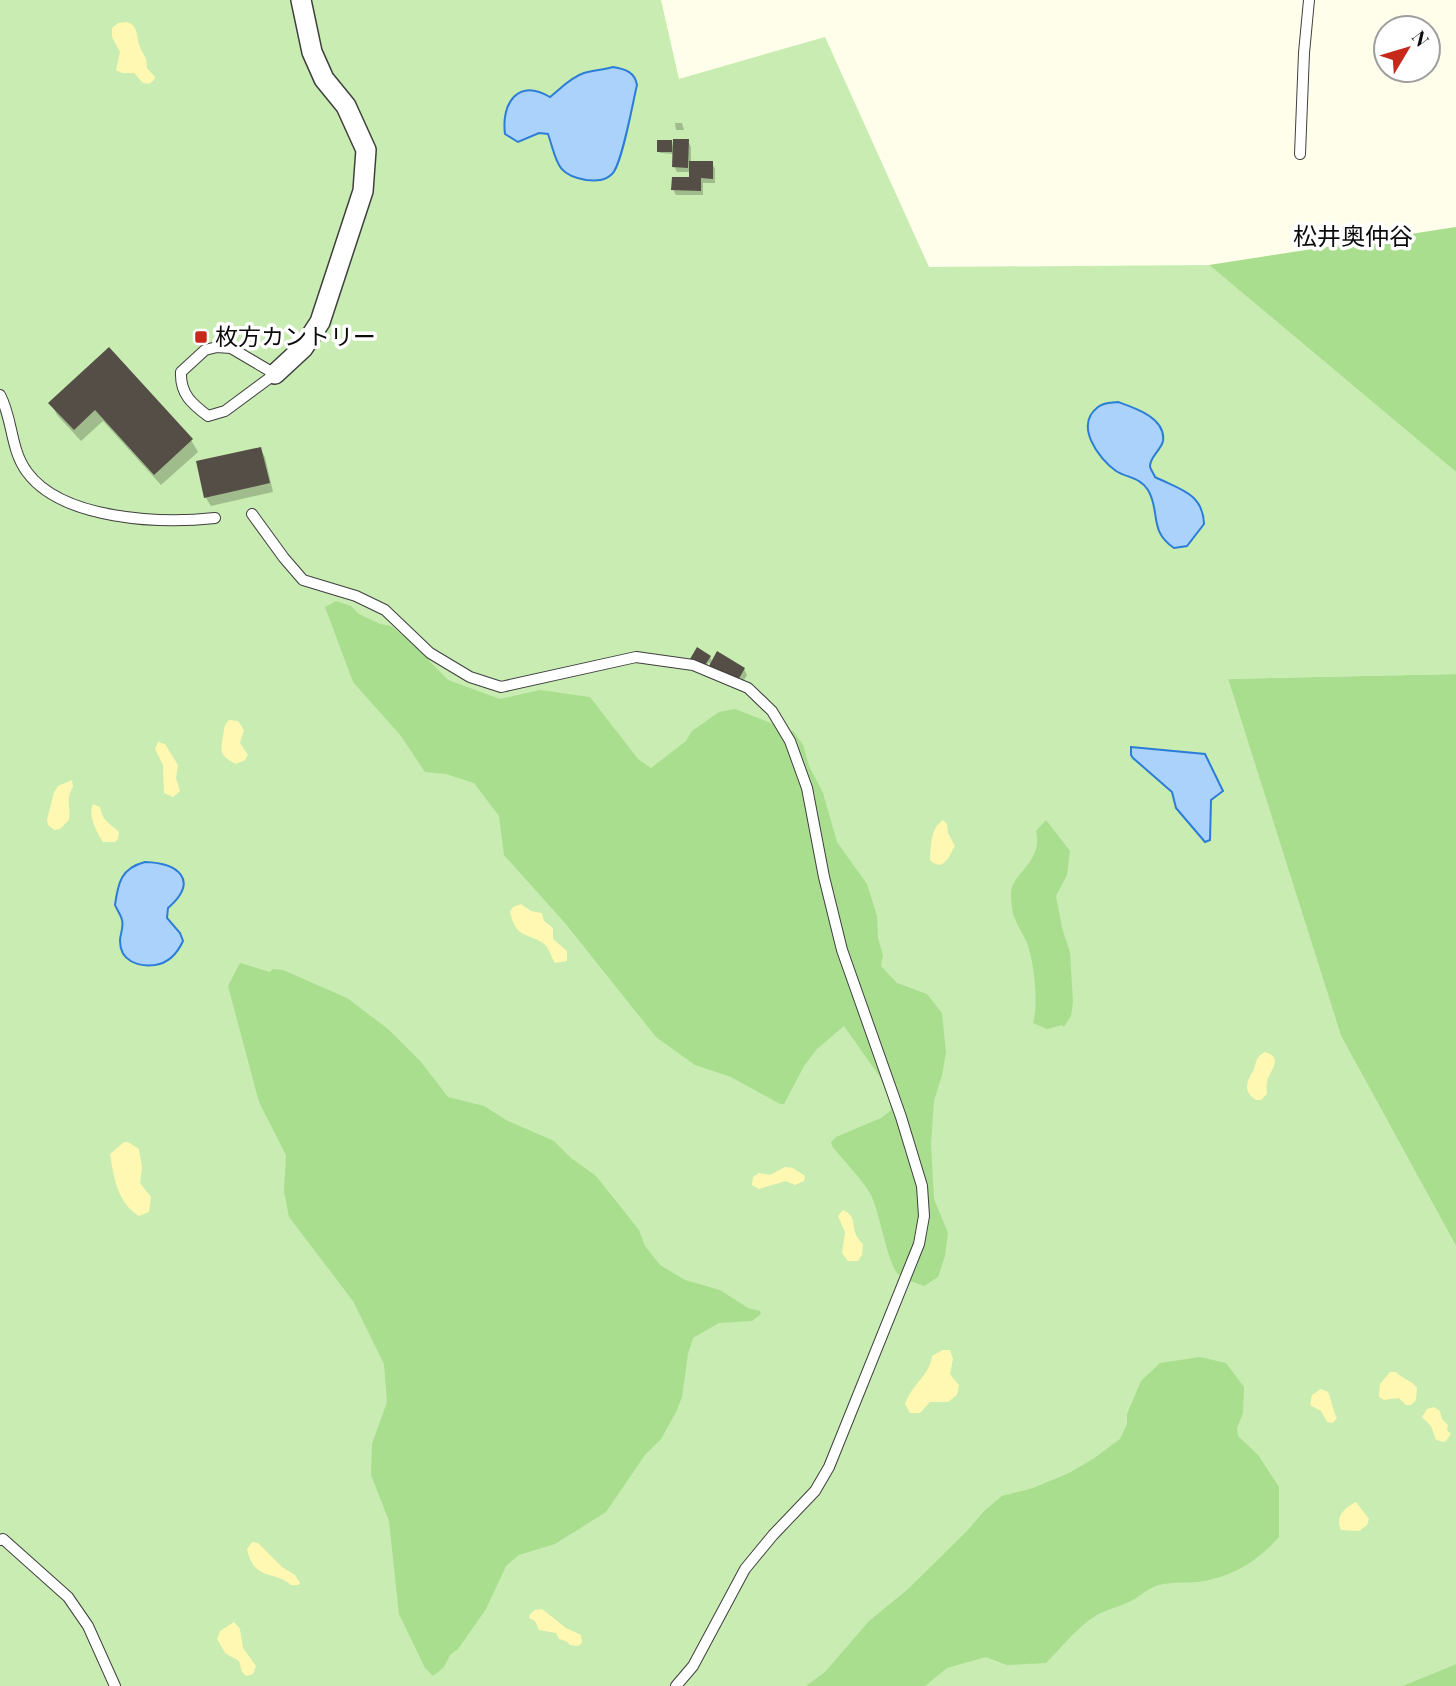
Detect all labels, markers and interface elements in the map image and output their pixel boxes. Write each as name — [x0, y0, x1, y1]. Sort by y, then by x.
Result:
north arrow — [1372, 14, 1442, 84]
text: N — [1407, 25, 1436, 52]
district label: 松井奥仲谷 — [1293, 219, 1413, 251]
place label: 枚方カントリー — [215, 320, 376, 351]
marker: 枚方カントリー — [193, 329, 209, 345]

